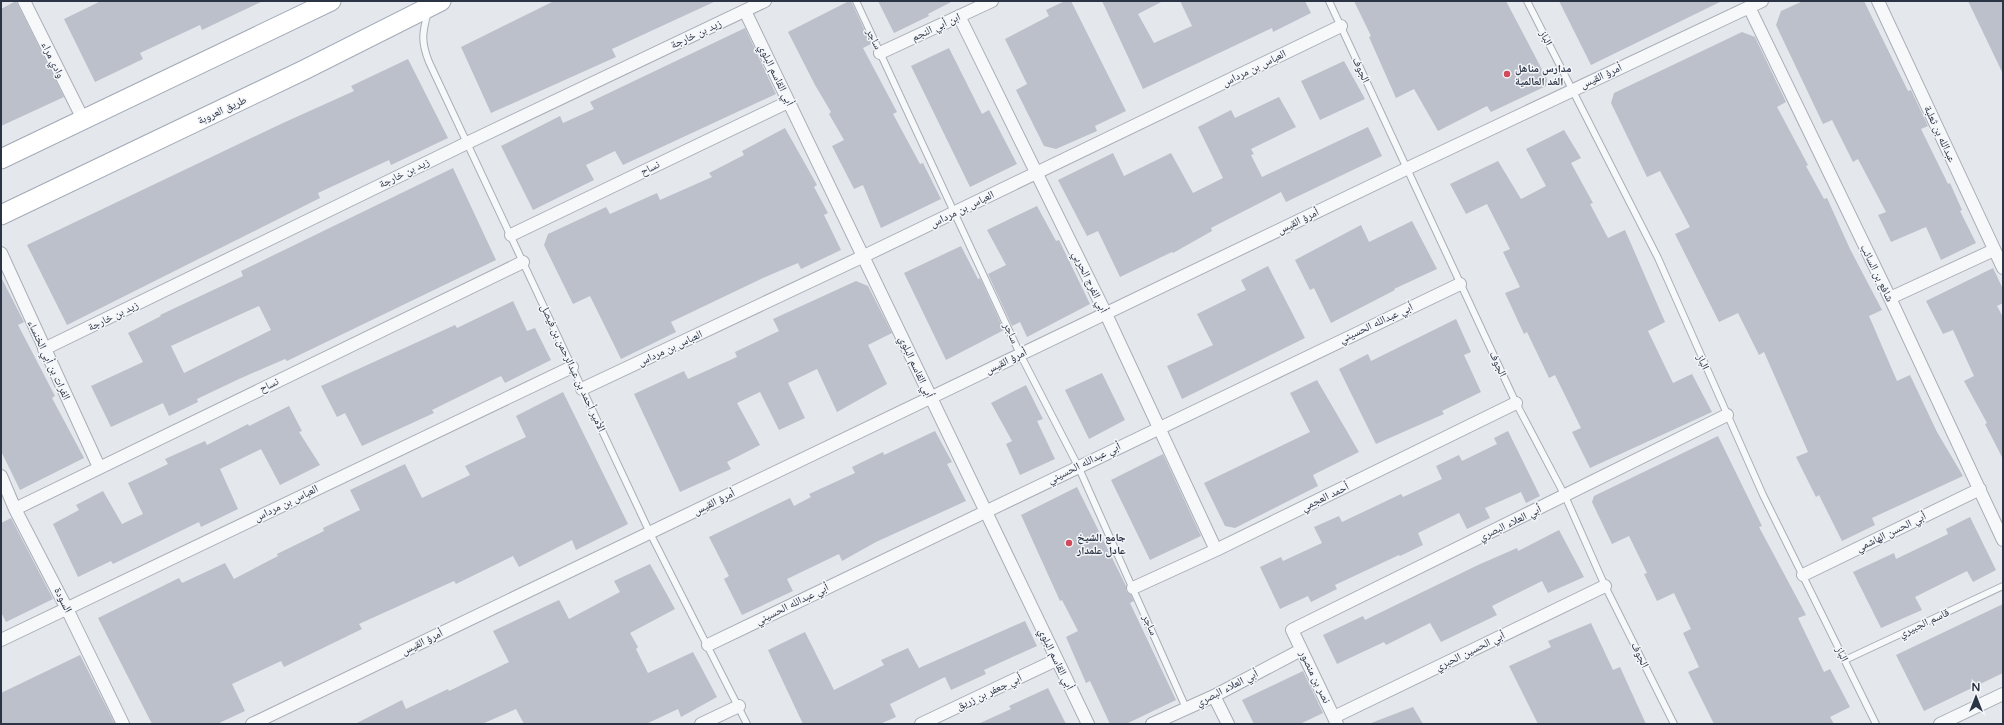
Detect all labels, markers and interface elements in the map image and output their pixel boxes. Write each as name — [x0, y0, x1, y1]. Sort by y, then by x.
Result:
street label: ابن أبي النجم — [909, 9, 963, 46]
street label: زيد بن خارجة — [669, 17, 723, 51]
street label: ساجر — [863, 26, 885, 51]
street label: الباز — [1536, 27, 1555, 48]
street label: وادي مراء — [37, 40, 67, 81]
street label: أبي القاسم البلوي — [754, 42, 797, 109]
street label: العباس بن مرداس — [1220, 47, 1288, 89]
street label: الجوف — [1349, 55, 1373, 85]
street label: أمرؤ القيس — [1578, 60, 1624, 91]
place label: مدارس مناهل الغد العالمية — [1515, 62, 1571, 88]
marker: مدارس مناهل الغد العالمية — [1502, 69, 1512, 79]
street label: طريق العروبة — [195, 93, 249, 127]
street label: عبدالله بن ثعلبة — [1921, 104, 1959, 165]
street label: زيد بن خارجة — [377, 155, 431, 191]
street label: نساح — [638, 158, 662, 178]
street label: العباس بن مرداس — [928, 188, 996, 230]
street label: أمرؤ القيس — [1275, 205, 1321, 237]
street label: شافع بن السائب — [1858, 242, 1896, 304]
street label: أبي الفرج الحربي — [1068, 249, 1111, 316]
street label: زيد بن خارجة — [86, 298, 140, 334]
street label: أبي عبدالله الحسيني — [1337, 299, 1416, 347]
street label: الأمير أحمد بن عبدالرحمن بن فيصل — [538, 302, 609, 434]
street label: الفرات بن أبي الخنساء — [23, 318, 74, 403]
street label: ساجر — [1000, 320, 1021, 345]
street label: العباس بن مرداس — [636, 327, 704, 369]
street label: أبي القاسم البلوي — [894, 334, 937, 401]
street label: أمرؤ القيس — [983, 345, 1029, 377]
street label: الجوف — [1486, 349, 1510, 379]
street label: الباز — [1694, 351, 1712, 372]
street label: نساح — [257, 375, 281, 395]
street label: أبي عبدالله الحسيني — [1045, 439, 1124, 488]
street label: أحمد العجمي — [1299, 479, 1352, 516]
street label: العباس بن مرداس — [252, 482, 320, 524]
street label: أمرؤ القيس — [691, 486, 737, 518]
street label: أبي العلاء البصري — [1476, 502, 1544, 545]
street label: أبي الحسن الهاشمي — [1854, 509, 1929, 556]
place label: جامع الشيخ عادل علمدار — [1076, 531, 1126, 558]
marker: جامع الشيخ عادل علمدار — [1064, 538, 1074, 548]
street label: أبي عبدالله الحسيني — [753, 580, 832, 629]
street label: السودة — [51, 585, 75, 615]
street label: قاسم الجبيري — [1897, 606, 1952, 642]
street label: ساجر — [1139, 612, 1160, 637]
street label: أمرؤ القيس — [399, 626, 445, 658]
street label: أبي القاسم البلوي — [1034, 626, 1077, 693]
street label: أبي الحسين الحبري — [1433, 628, 1508, 675]
street label: الجوف — [1628, 640, 1652, 670]
street label: الباز — [1832, 643, 1851, 664]
street label: نصر بن منصور — [1296, 647, 1333, 706]
street label: أبي العلاء البصري — [1193, 666, 1261, 711]
street label: أبي جعفر بن زريق — [954, 670, 1025, 714]
north arrow — [1956, 677, 1996, 717]
text: N — [1972, 681, 1980, 694]

